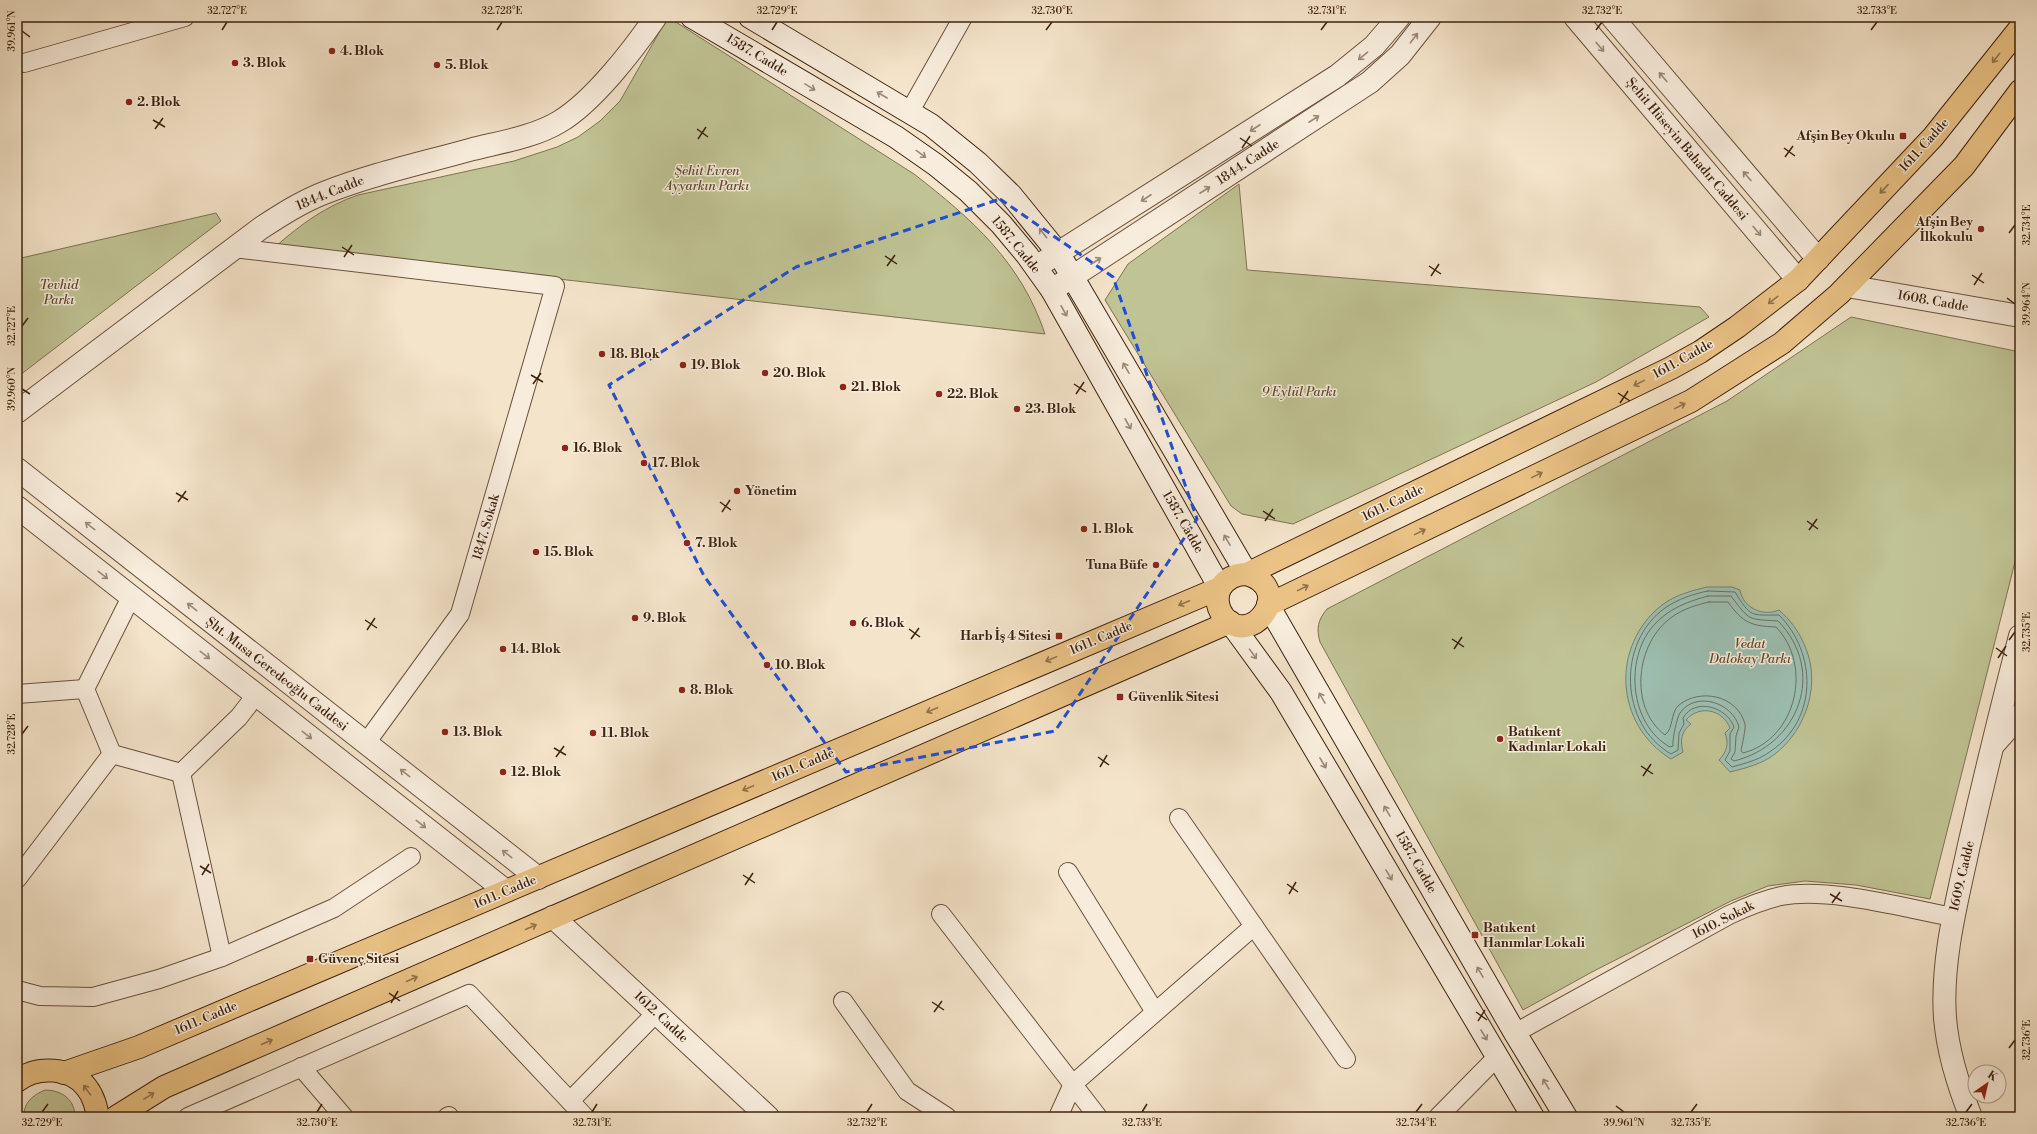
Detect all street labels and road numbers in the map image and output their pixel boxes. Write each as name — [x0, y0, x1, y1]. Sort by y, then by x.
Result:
street label: 1587. Cadde — [723, 30, 791, 80]
street label: Şehit Hüseyin Bahadır Caddesi — [1623, 74, 1751, 224]
street label: 1611. Cadde — [1896, 114, 1953, 175]
street label: 1844. Cadde — [1214, 136, 1283, 188]
street label: 1844. Cadde — [294, 172, 367, 214]
street label: 1587. Cadde — [988, 213, 1044, 277]
street label: 1608. Cadde — [1896, 287, 1970, 315]
street label: 1611. Cadde — [1650, 336, 1717, 382]
street label: 1611. Cadde — [1359, 481, 1427, 525]
street label: 1587. Cadde — [1159, 488, 1207, 556]
street label: 1847. Sokak — [469, 491, 503, 562]
street label: Şht. Musa Geredeoğlu Caddesi — [203, 613, 351, 735]
street label: 1611. Cadde — [1067, 617, 1135, 658]
street label: 1611. Cadde — [769, 744, 837, 785]
street label: 1587. Cadde — [1392, 828, 1440, 896]
street label: 1609. Cadde — [1946, 839, 1978, 913]
street label: 1611. Cadde — [471, 871, 539, 912]
street label: 1610. Sokak — [1689, 897, 1758, 942]
street label: 1612. Cadde — [631, 988, 692, 1046]
street label: 1611. Cadde — [172, 997, 240, 1038]

